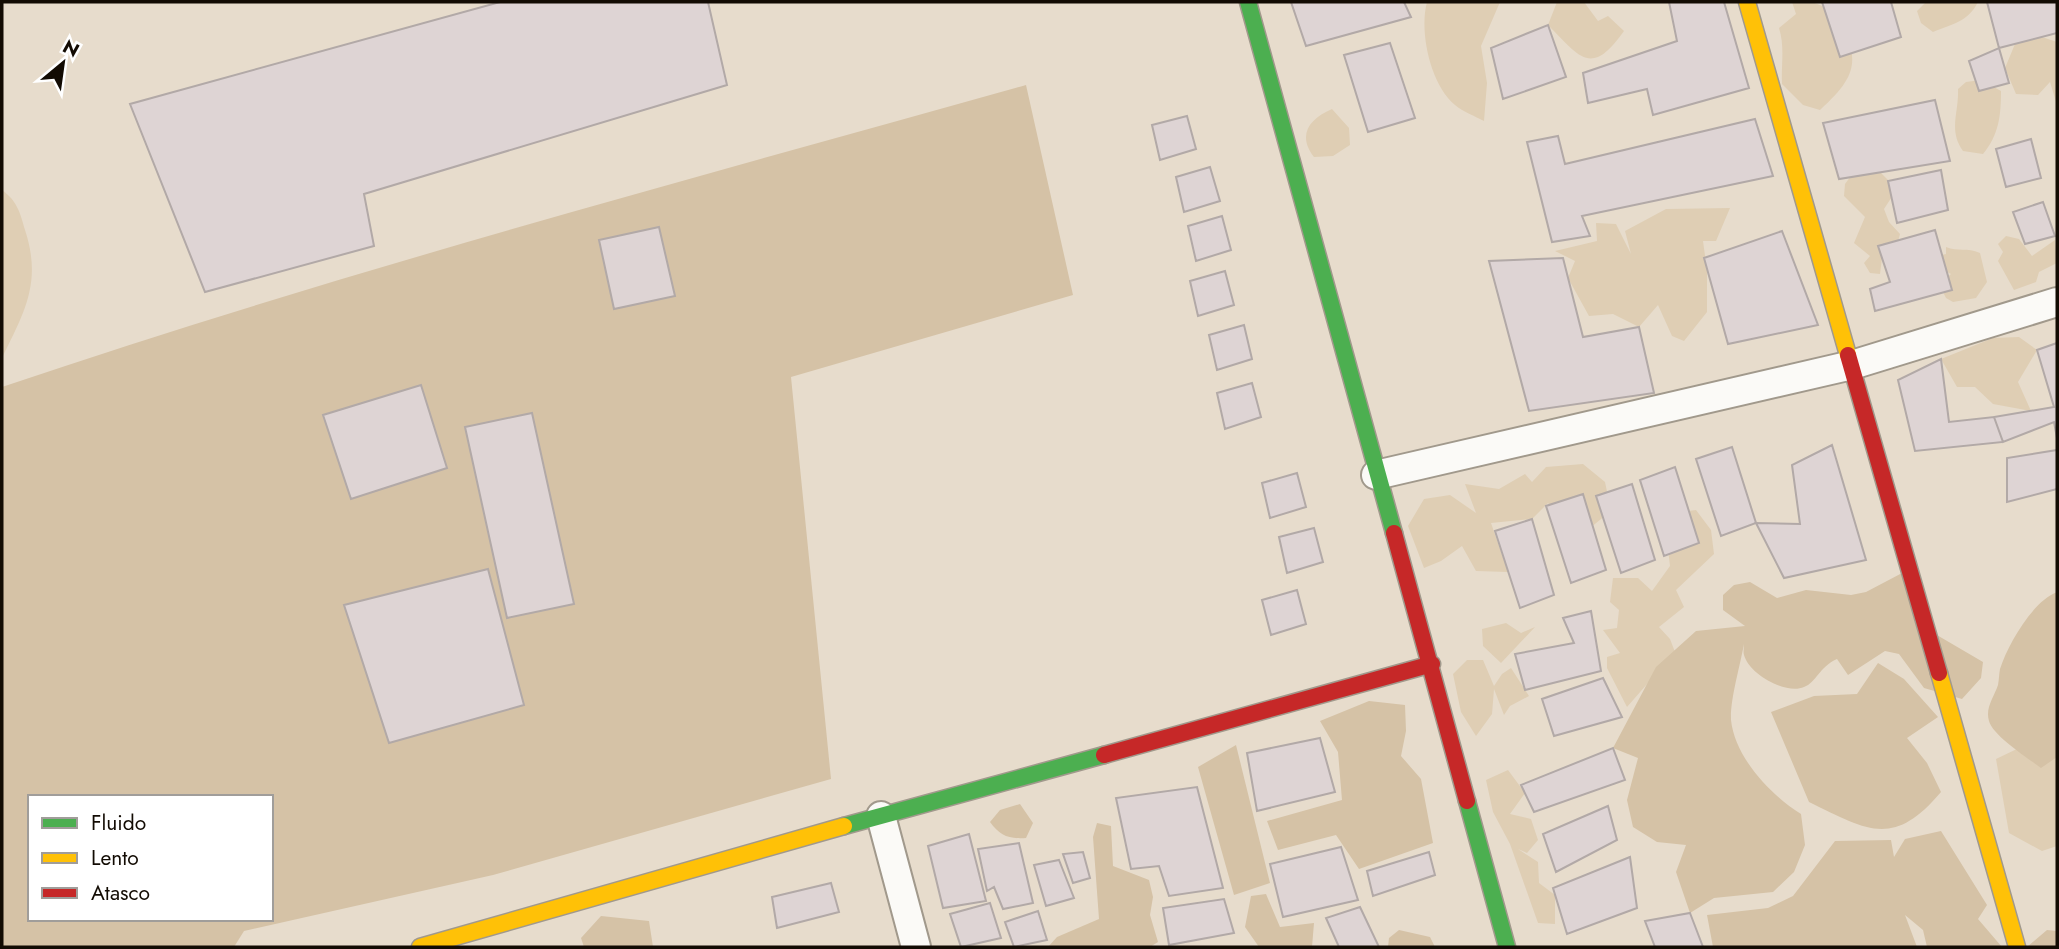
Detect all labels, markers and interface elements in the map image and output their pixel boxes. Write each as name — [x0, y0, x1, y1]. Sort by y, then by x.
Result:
north arrow — [28, 28, 98, 98]
text: N — [58, 33, 84, 64]
legend — [28, 795, 273, 921]
text: Fluido — [91, 808, 146, 838]
text: Lento — [91, 843, 139, 873]
text: Atasco — [91, 878, 150, 908]

